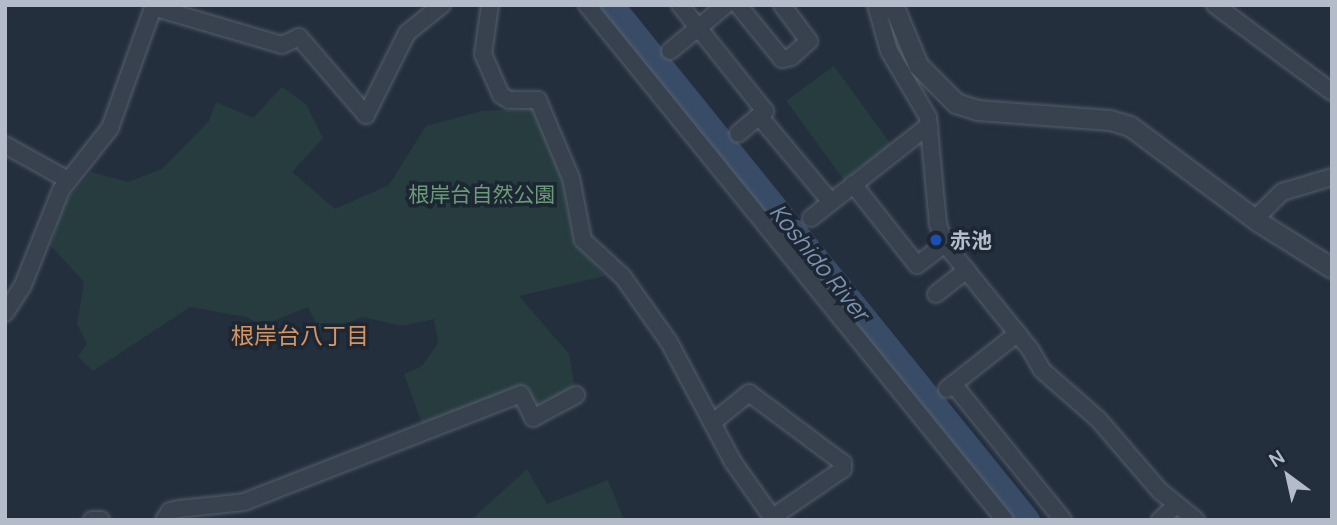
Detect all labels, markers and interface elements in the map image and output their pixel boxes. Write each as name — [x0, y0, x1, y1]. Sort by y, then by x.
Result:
park label: 根岸台自然公園 — [409, 181, 555, 207]
water label: Koshido River — [765, 198, 875, 326]
place label: 赤池 — [950, 227, 992, 253]
marker: 赤池 — [928, 232, 944, 248]
district label: 根岸台八丁目 — [231, 321, 369, 349]
north arrow — [1253, 441, 1323, 511]
text: N — [1264, 444, 1289, 473]

